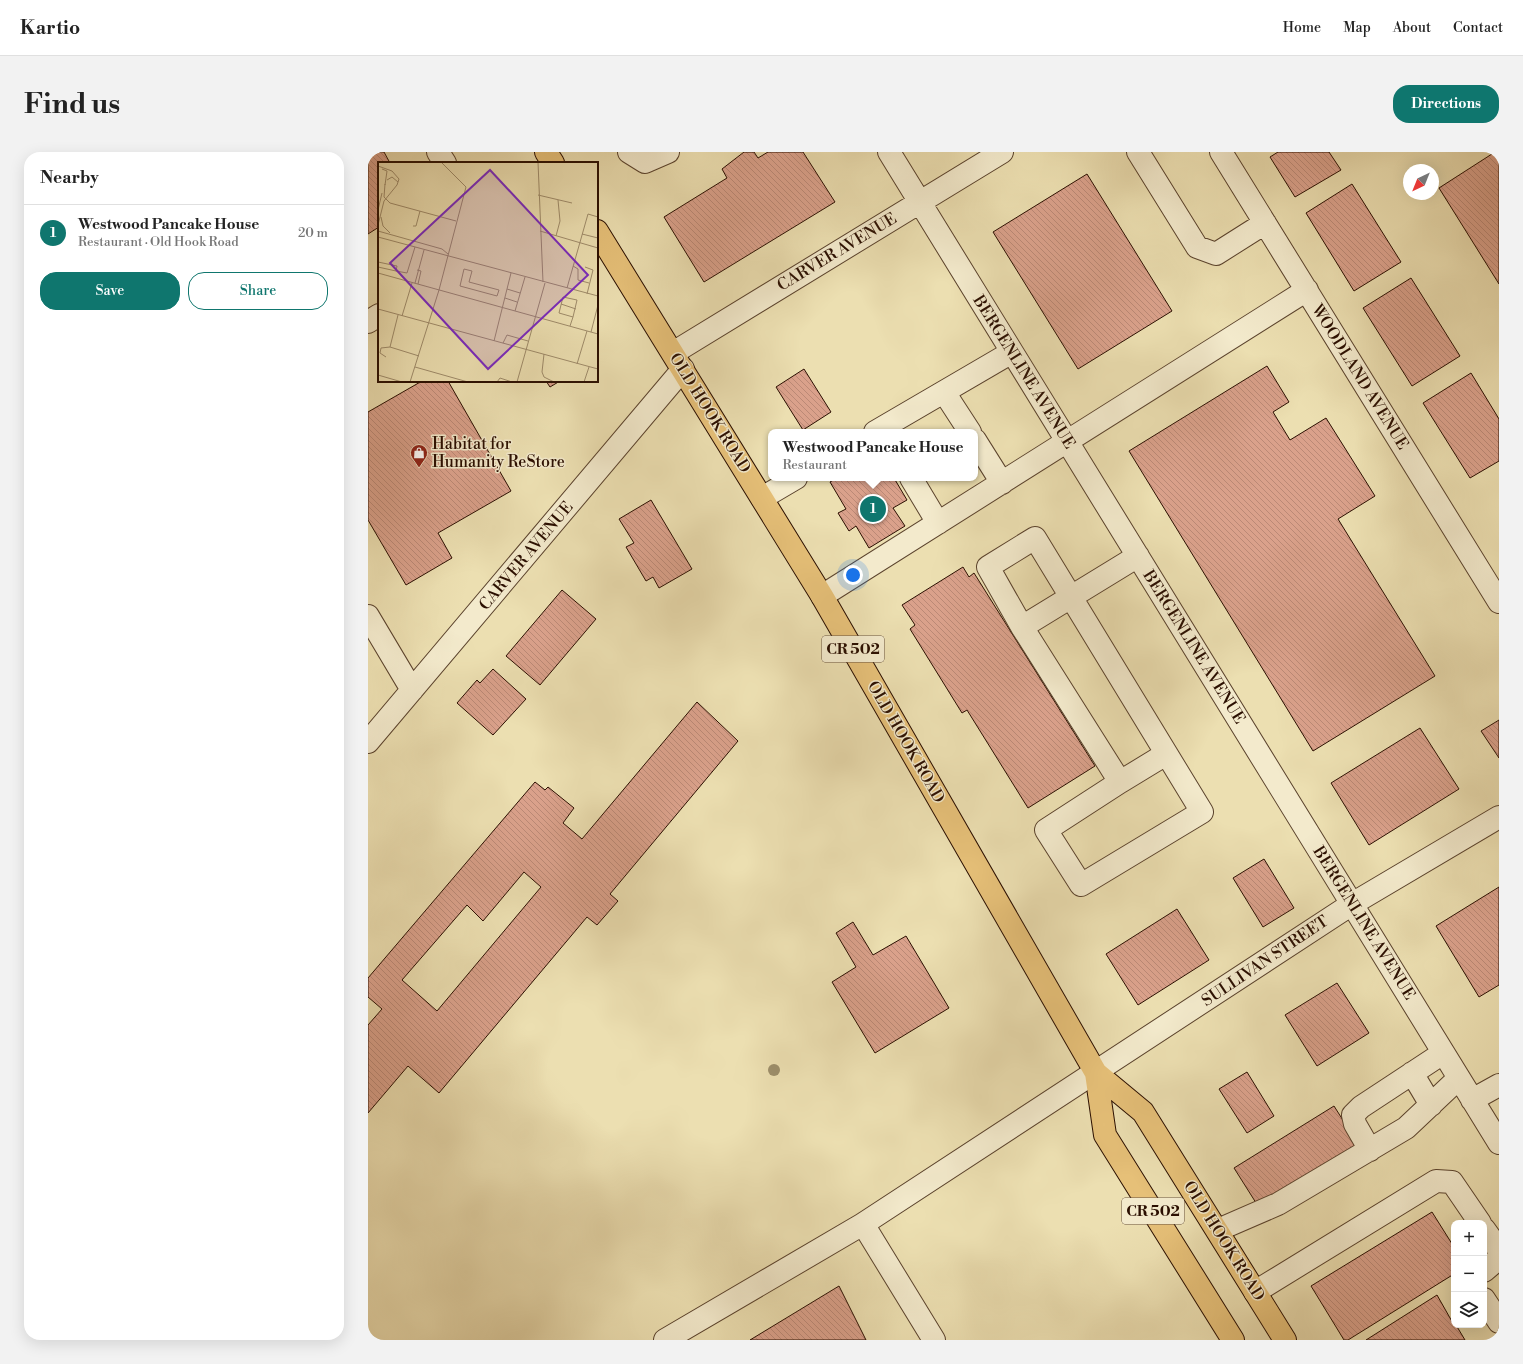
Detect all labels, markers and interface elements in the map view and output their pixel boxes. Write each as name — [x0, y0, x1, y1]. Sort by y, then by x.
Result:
text: Kartio — [20, 16, 80, 40]
text: Home — [1283, 19, 1321, 37]
text: Map — [1343, 19, 1371, 37]
text: About — [1393, 19, 1431, 37]
text: Contact — [1453, 19, 1503, 37]
button: Directions — [1393, 85, 1499, 123]
text: Find us — [24, 87, 120, 122]
inset map — [378, 162, 598, 382]
north arrow — [1403, 164, 1439, 200]
text: Nearby — [40, 167, 99, 189]
street label: CARVER AVENUE — [774, 208, 900, 296]
text: Westwood Pancake House — [78, 215, 259, 234]
text: 1 — [50, 225, 56, 241]
text: 20 m — [298, 225, 328, 241]
text: Restaurant · Old Hook Road — [78, 234, 239, 250]
button: Save — [40, 272, 180, 310]
button: Share — [188, 272, 328, 310]
street label: BERGENLINE AVENUE — [968, 291, 1079, 452]
street label: WOODLAND AVENUE — [1307, 300, 1413, 453]
street label: OLD HOOK ROAD — [665, 349, 755, 477]
popup — [768, 429, 978, 481]
place label: Habitat for Humanity ReStore — [432, 434, 565, 472]
text: Westwood Pancake House — [782, 438, 964, 457]
shop icon: Habitat for Humanity ReStore — [409, 443, 429, 468]
text: Restaurant — [782, 457, 847, 473]
pin: 1 — [860, 494, 886, 524]
street label: CARVER AVENUE — [475, 497, 577, 615]
your location — [843, 565, 863, 585]
street label: BERGENLINE AVENUE — [1138, 566, 1249, 727]
road number: CR 502 — [822, 636, 884, 662]
street label: OLD HOOK ROAD — [863, 677, 949, 807]
street label: BERGENLINE AVENUE — [1308, 842, 1419, 1003]
street label: SULLIVAN STREET — [1198, 911, 1332, 1011]
street label: OLD HOOK ROAD — [1179, 1177, 1269, 1305]
road number: CR 502 — [1122, 1198, 1184, 1224]
map controls — [1451, 1220, 1487, 1328]
button: + — [1451, 1220, 1487, 1256]
button: − — [1451, 1256, 1487, 1292]
button: layers — [1451, 1292, 1487, 1328]

